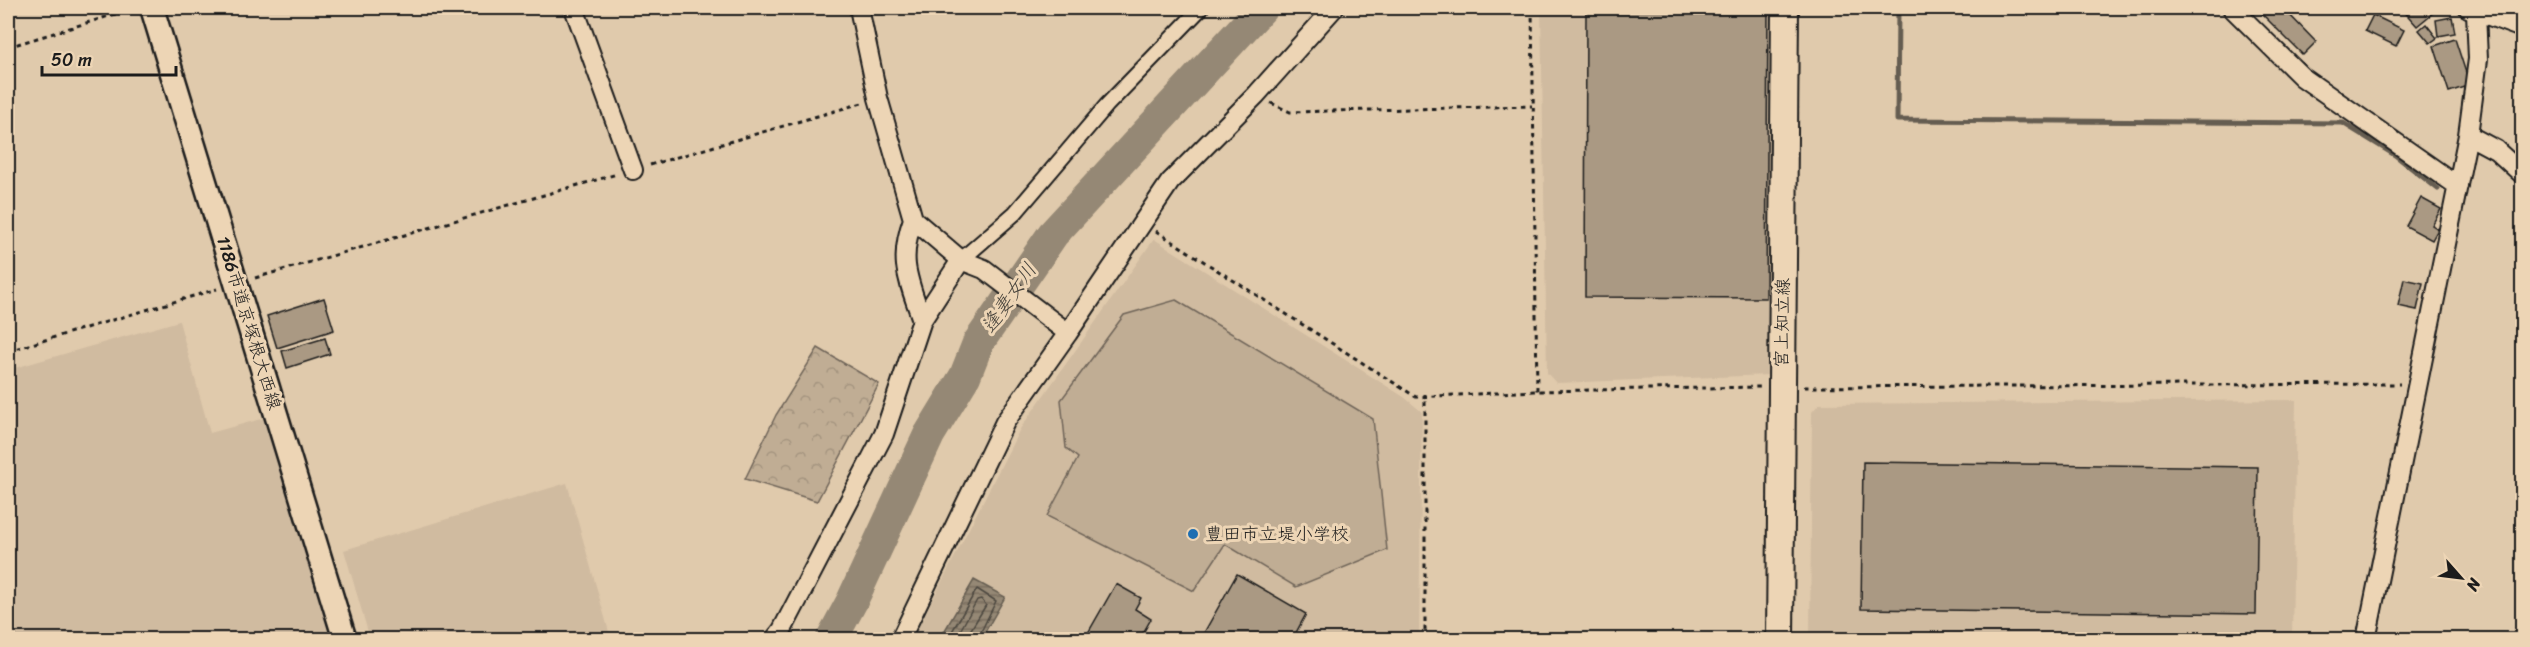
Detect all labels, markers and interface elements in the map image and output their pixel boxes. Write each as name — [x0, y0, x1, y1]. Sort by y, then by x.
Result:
scale bar — [42, 39, 176, 77]
text: 50 m — [51, 44, 92, 76]
street label: 1186市道京塚根大西線 — [207, 232, 291, 414]
water label: 逢妻女川 — [972, 255, 1046, 341]
street label: 宮上知立線 — [1765, 278, 1799, 368]
place label: 豊田市立堤小学校 — [1205, 518, 1349, 550]
marker: 豊田市立堤小学校 — [1186, 527, 1200, 541]
north arrow — [2431, 548, 2491, 608]
text: N — [2458, 572, 2490, 597]

